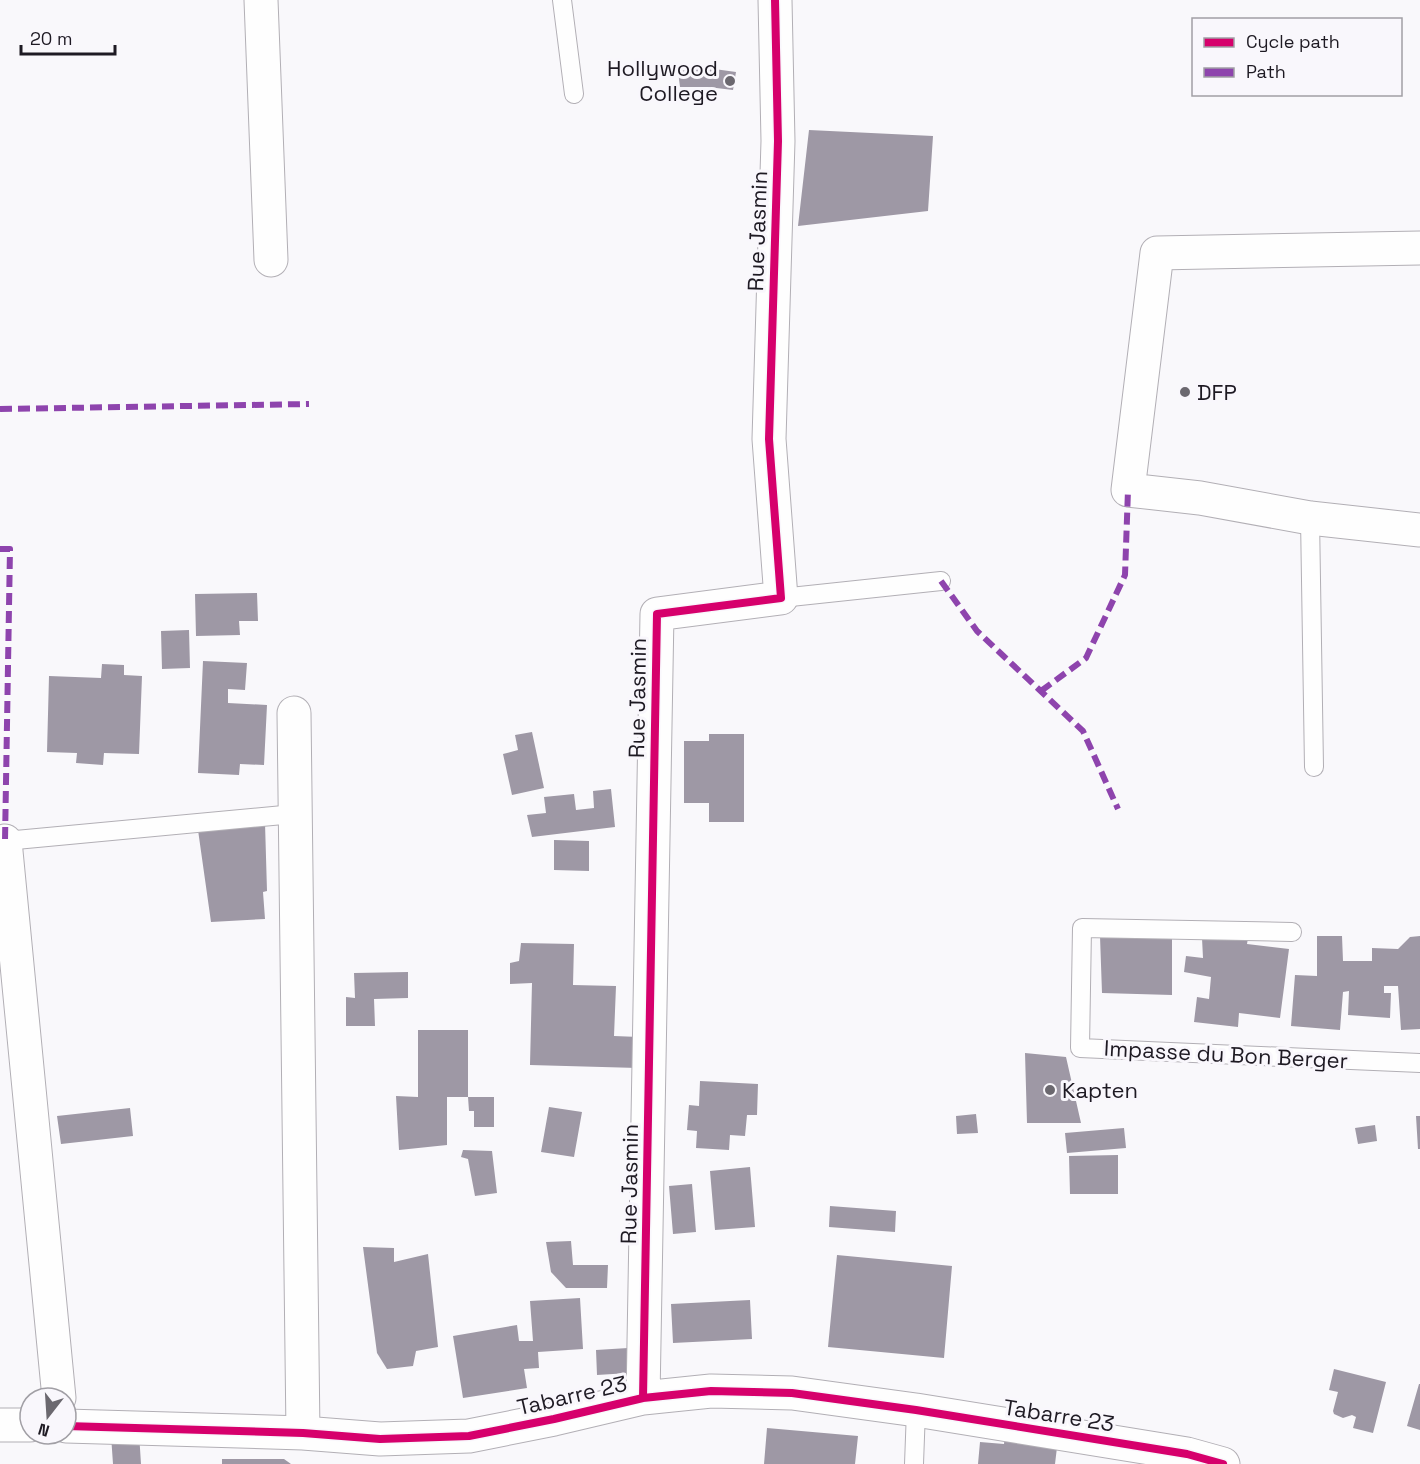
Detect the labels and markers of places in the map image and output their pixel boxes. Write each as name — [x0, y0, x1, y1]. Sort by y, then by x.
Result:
place label: Hollywood College — [607, 54, 718, 107]
marker: Hollywood College — [723, 74, 737, 88]
place label: DFP — [1197, 378, 1237, 406]
marker: DFP — [1178, 385, 1192, 399]
place label: Kapten — [1062, 1076, 1138, 1104]
marker: Kapten — [1043, 1083, 1057, 1097]

